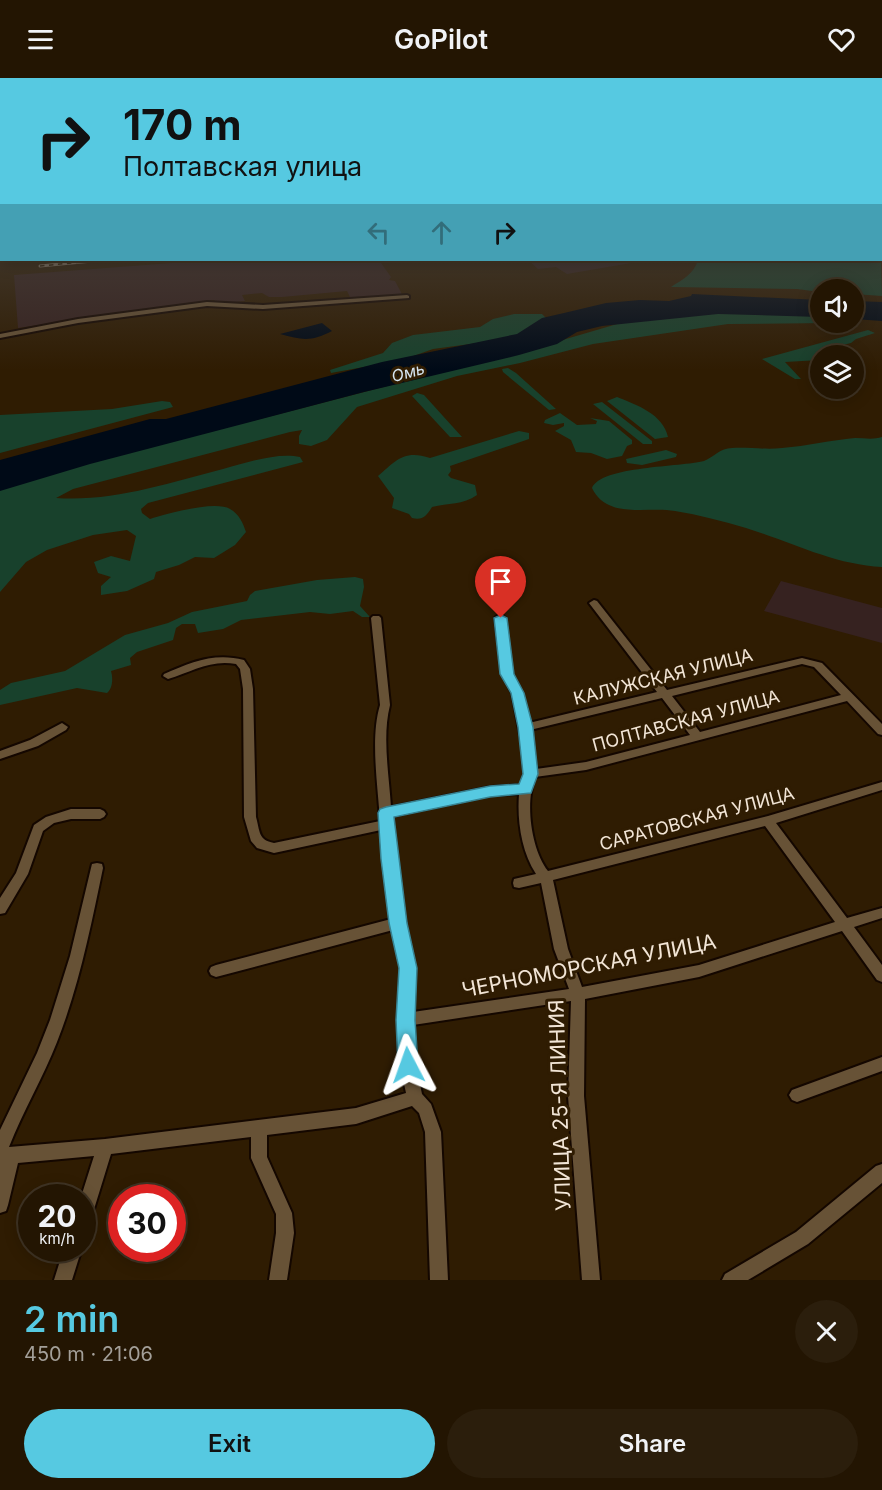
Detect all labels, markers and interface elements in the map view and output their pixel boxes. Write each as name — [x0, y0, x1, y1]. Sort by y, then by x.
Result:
icon: menu — [24, 23, 57, 56]
text: GoPilot — [394, 23, 488, 56]
icon: heart — [825, 23, 858, 56]
text: 170 m — [123, 99, 241, 150]
icon: right — [24, 102, 102, 180]
text: Полтавская улица — [123, 150, 362, 183]
icon: left — [362, 216, 395, 249]
icon: ahead — [425, 216, 458, 249]
icon: right — [488, 216, 521, 249]
map controls — [810, 279, 864, 399]
button: sound — [810, 279, 864, 333]
button: layers — [810, 345, 864, 399]
water label: Омь — [389, 358, 427, 386]
pin — [475, 556, 526, 618]
icon: arrive — [484, 565, 517, 598]
street label: КАЛУЖСКАЯ УЛИЦА — [571, 644, 755, 709]
street label: ПОЛТАВСКАЯ УЛИЦА — [590, 685, 782, 756]
street label: САРАТОВСКАЯ УЛИЦА — [597, 782, 797, 855]
street label: ЧЕРНОМОРСКАЯ УЛИЦА — [460, 929, 718, 1002]
street label: УЛИЦА 25-Я ЛИНИЯ — [543, 999, 576, 1211]
position arrow — [376, 1033, 440, 1097]
speed limit sign: 30 — [108, 1184, 186, 1262]
text: 20 — [37, 1198, 77, 1234]
text: km/h — [39, 1229, 75, 1248]
text: 2 min — [24, 1297, 119, 1341]
button: close — [795, 1300, 858, 1363]
text: 450 m · 21:06 — [24, 1342, 153, 1366]
button: Exit — [24, 1409, 435, 1478]
button: Share — [447, 1409, 858, 1478]

